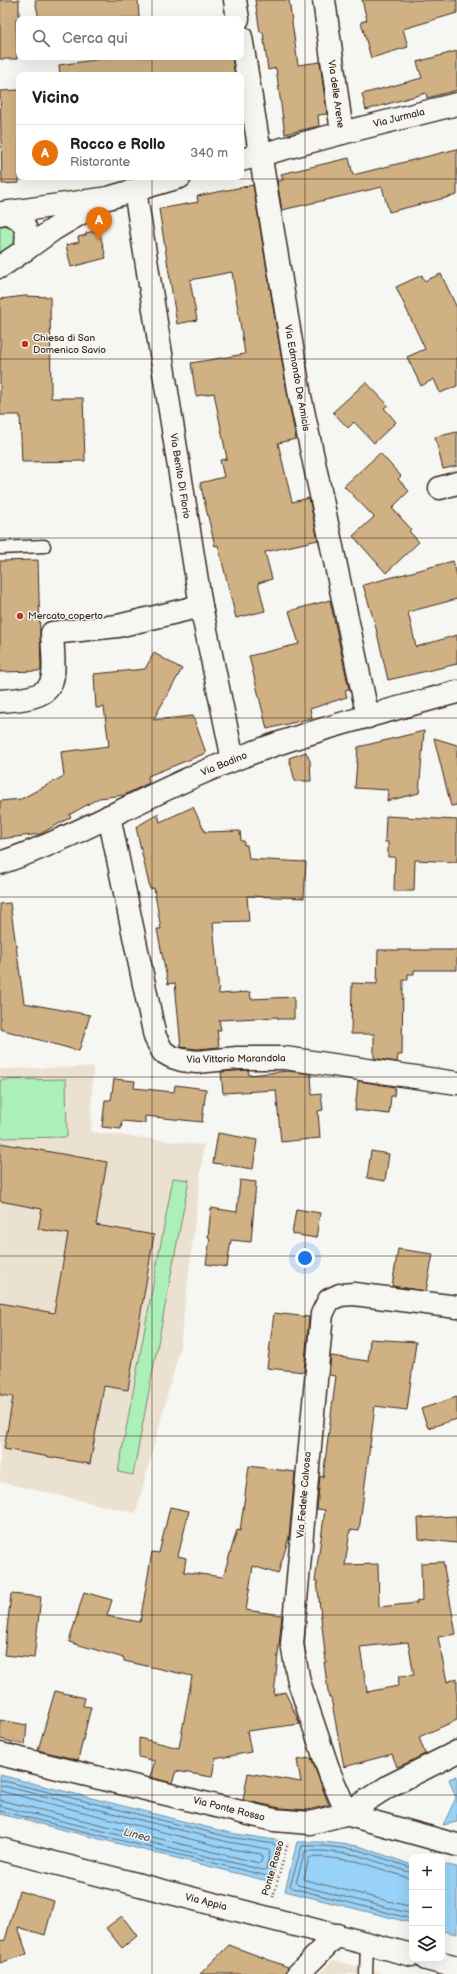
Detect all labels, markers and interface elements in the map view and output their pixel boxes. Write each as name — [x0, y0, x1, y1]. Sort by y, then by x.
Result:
search box — [16, 16, 244, 60]
icon: search — [30, 27, 52, 49]
text: Cerca qui — [62, 29, 128, 48]
street label: Via delle Arene — [325, 59, 347, 129]
text: Vicino — [32, 88, 79, 108]
street label: Via Jurmala — [372, 106, 426, 130]
text: Rocco e Rollo — [70, 135, 165, 154]
text: A — [41, 145, 49, 161]
text: 340 m — [190, 145, 228, 161]
text: Ristorante — [70, 154, 130, 170]
pin: A — [86, 207, 112, 240]
street label: Via Edmondo De Amicis — [282, 324, 312, 432]
place label: Chiesa di San Domenico Savio — [33, 332, 106, 356]
marker: Chiesa di San Domenico Savio — [20, 339, 30, 349]
street label: Via Benito Di Florio — [167, 432, 193, 520]
place label: Mercato coperto — [28, 610, 103, 622]
marker: Mercato coperto — [15, 611, 25, 621]
street label: Via Badino — [199, 749, 249, 779]
street label: Via Vittorio Marandola — [186, 1052, 286, 1066]
your location — [295, 1248, 315, 1268]
street label: Via Fedele Calvosa — [294, 1451, 314, 1539]
street label: Via Ponte Rosso — [192, 1794, 267, 1824]
water label: Linea — [122, 1825, 152, 1845]
street label: Ponte Rosso — [259, 1839, 287, 1897]
map controls — [409, 1854, 445, 1962]
button: + — [409, 1854, 445, 1890]
button: − — [409, 1890, 445, 1926]
street label: Via Appia — [184, 1891, 228, 1913]
button: layers — [409, 1926, 445, 1962]

